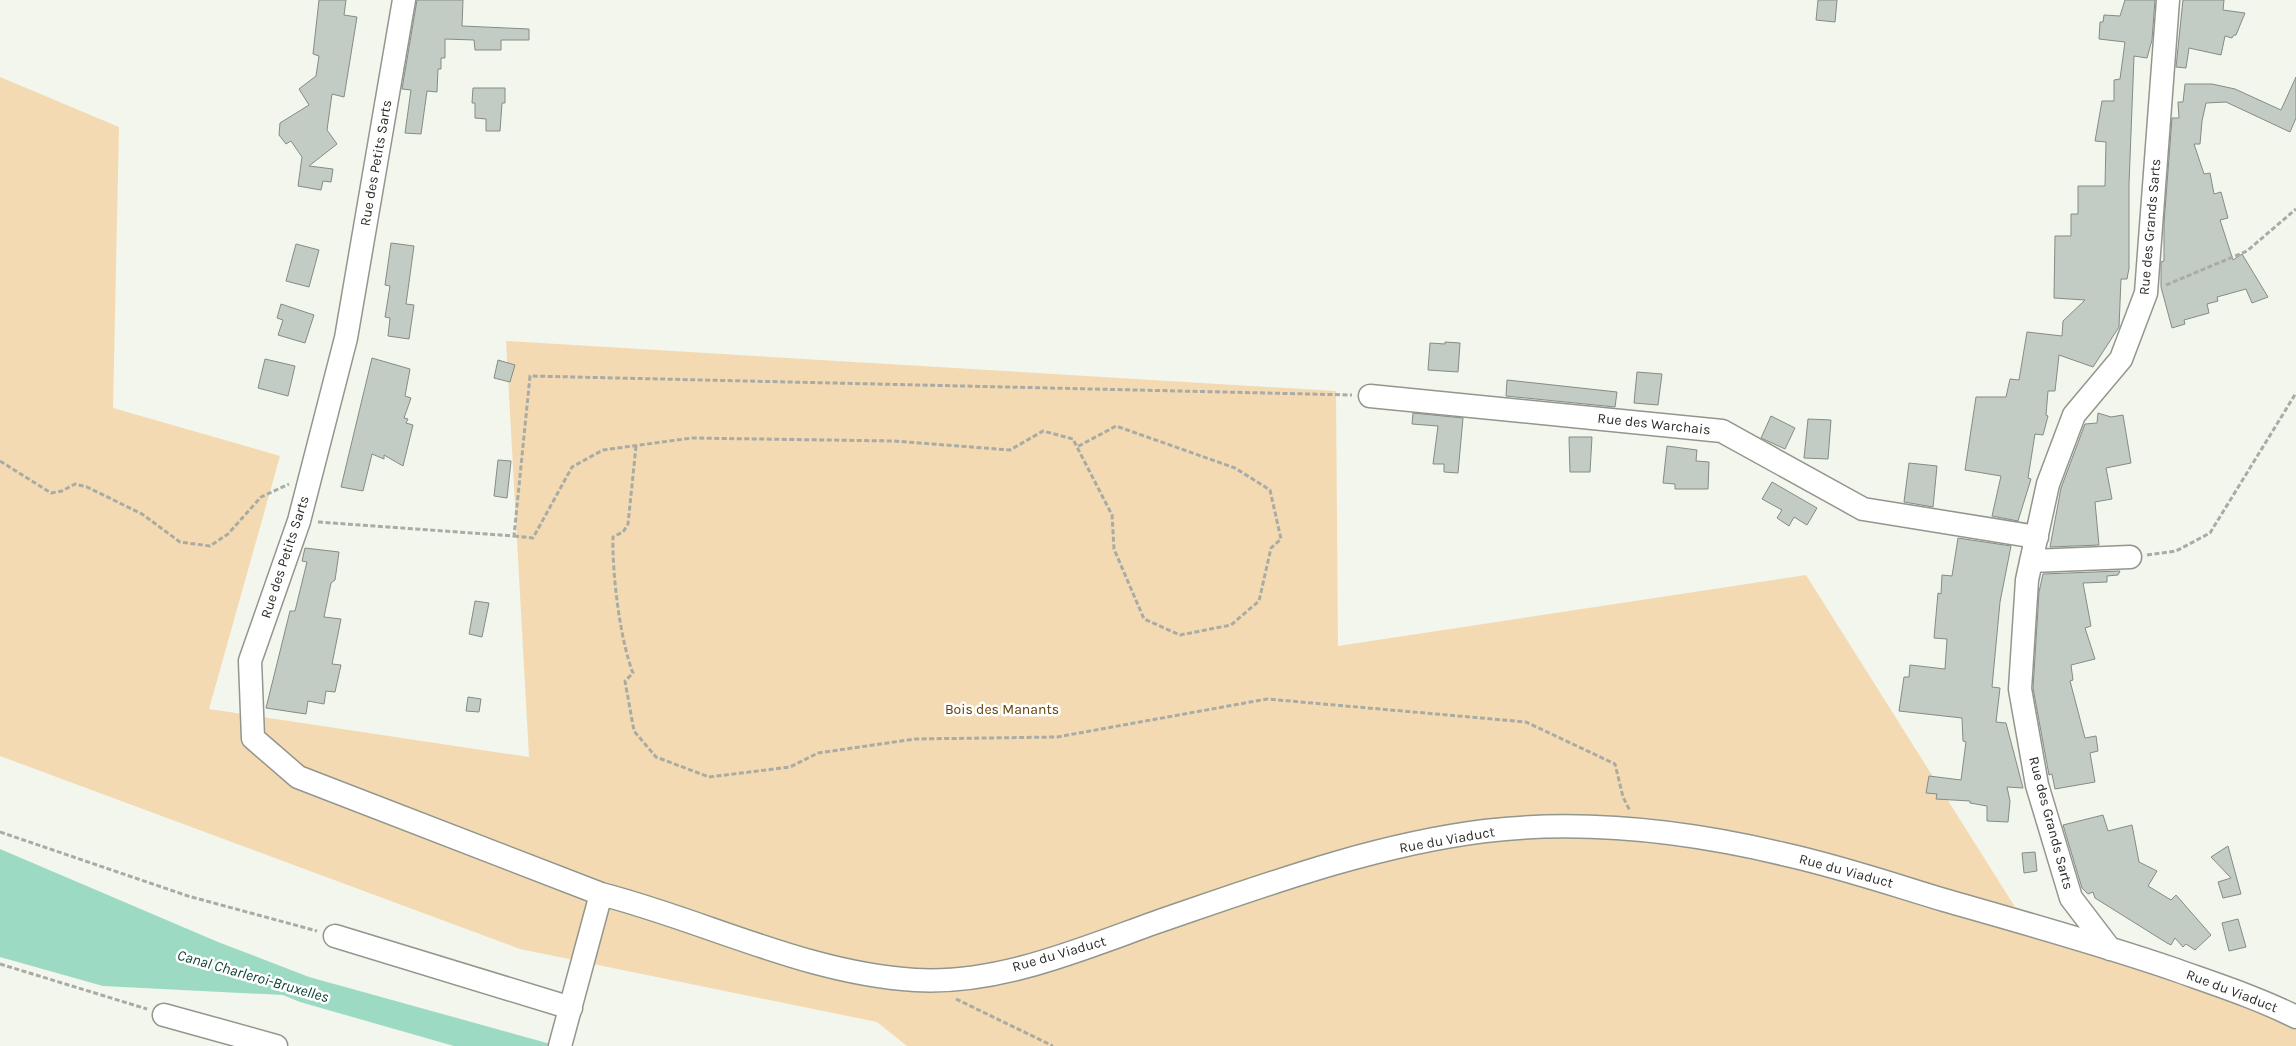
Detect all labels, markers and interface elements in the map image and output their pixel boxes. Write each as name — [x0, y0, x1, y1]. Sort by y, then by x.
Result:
street label: Rue des Petits Sarts — [357, 99, 395, 227]
street label: Rue des Grands Sarts — [2136, 158, 2164, 296]
street label: Rue des Warchais — [1597, 410, 1711, 438]
street label: Rue des Petits Sarts — [257, 494, 313, 620]
park label: Bois des Manants — [945, 701, 1059, 718]
street label: Rue des Grands Sarts — [2025, 755, 2077, 891]
street label: Rue du Viaduct — [1398, 823, 1496, 857]
street label: Rue du Viaduct — [1797, 850, 1895, 892]
street label: Rue du Viaduct — [1010, 933, 1108, 975]
water label: Canal Charleroi-Bruxelles — [175, 946, 331, 1006]
street label: Rue du Viaduct — [2184, 966, 2280, 1016]

